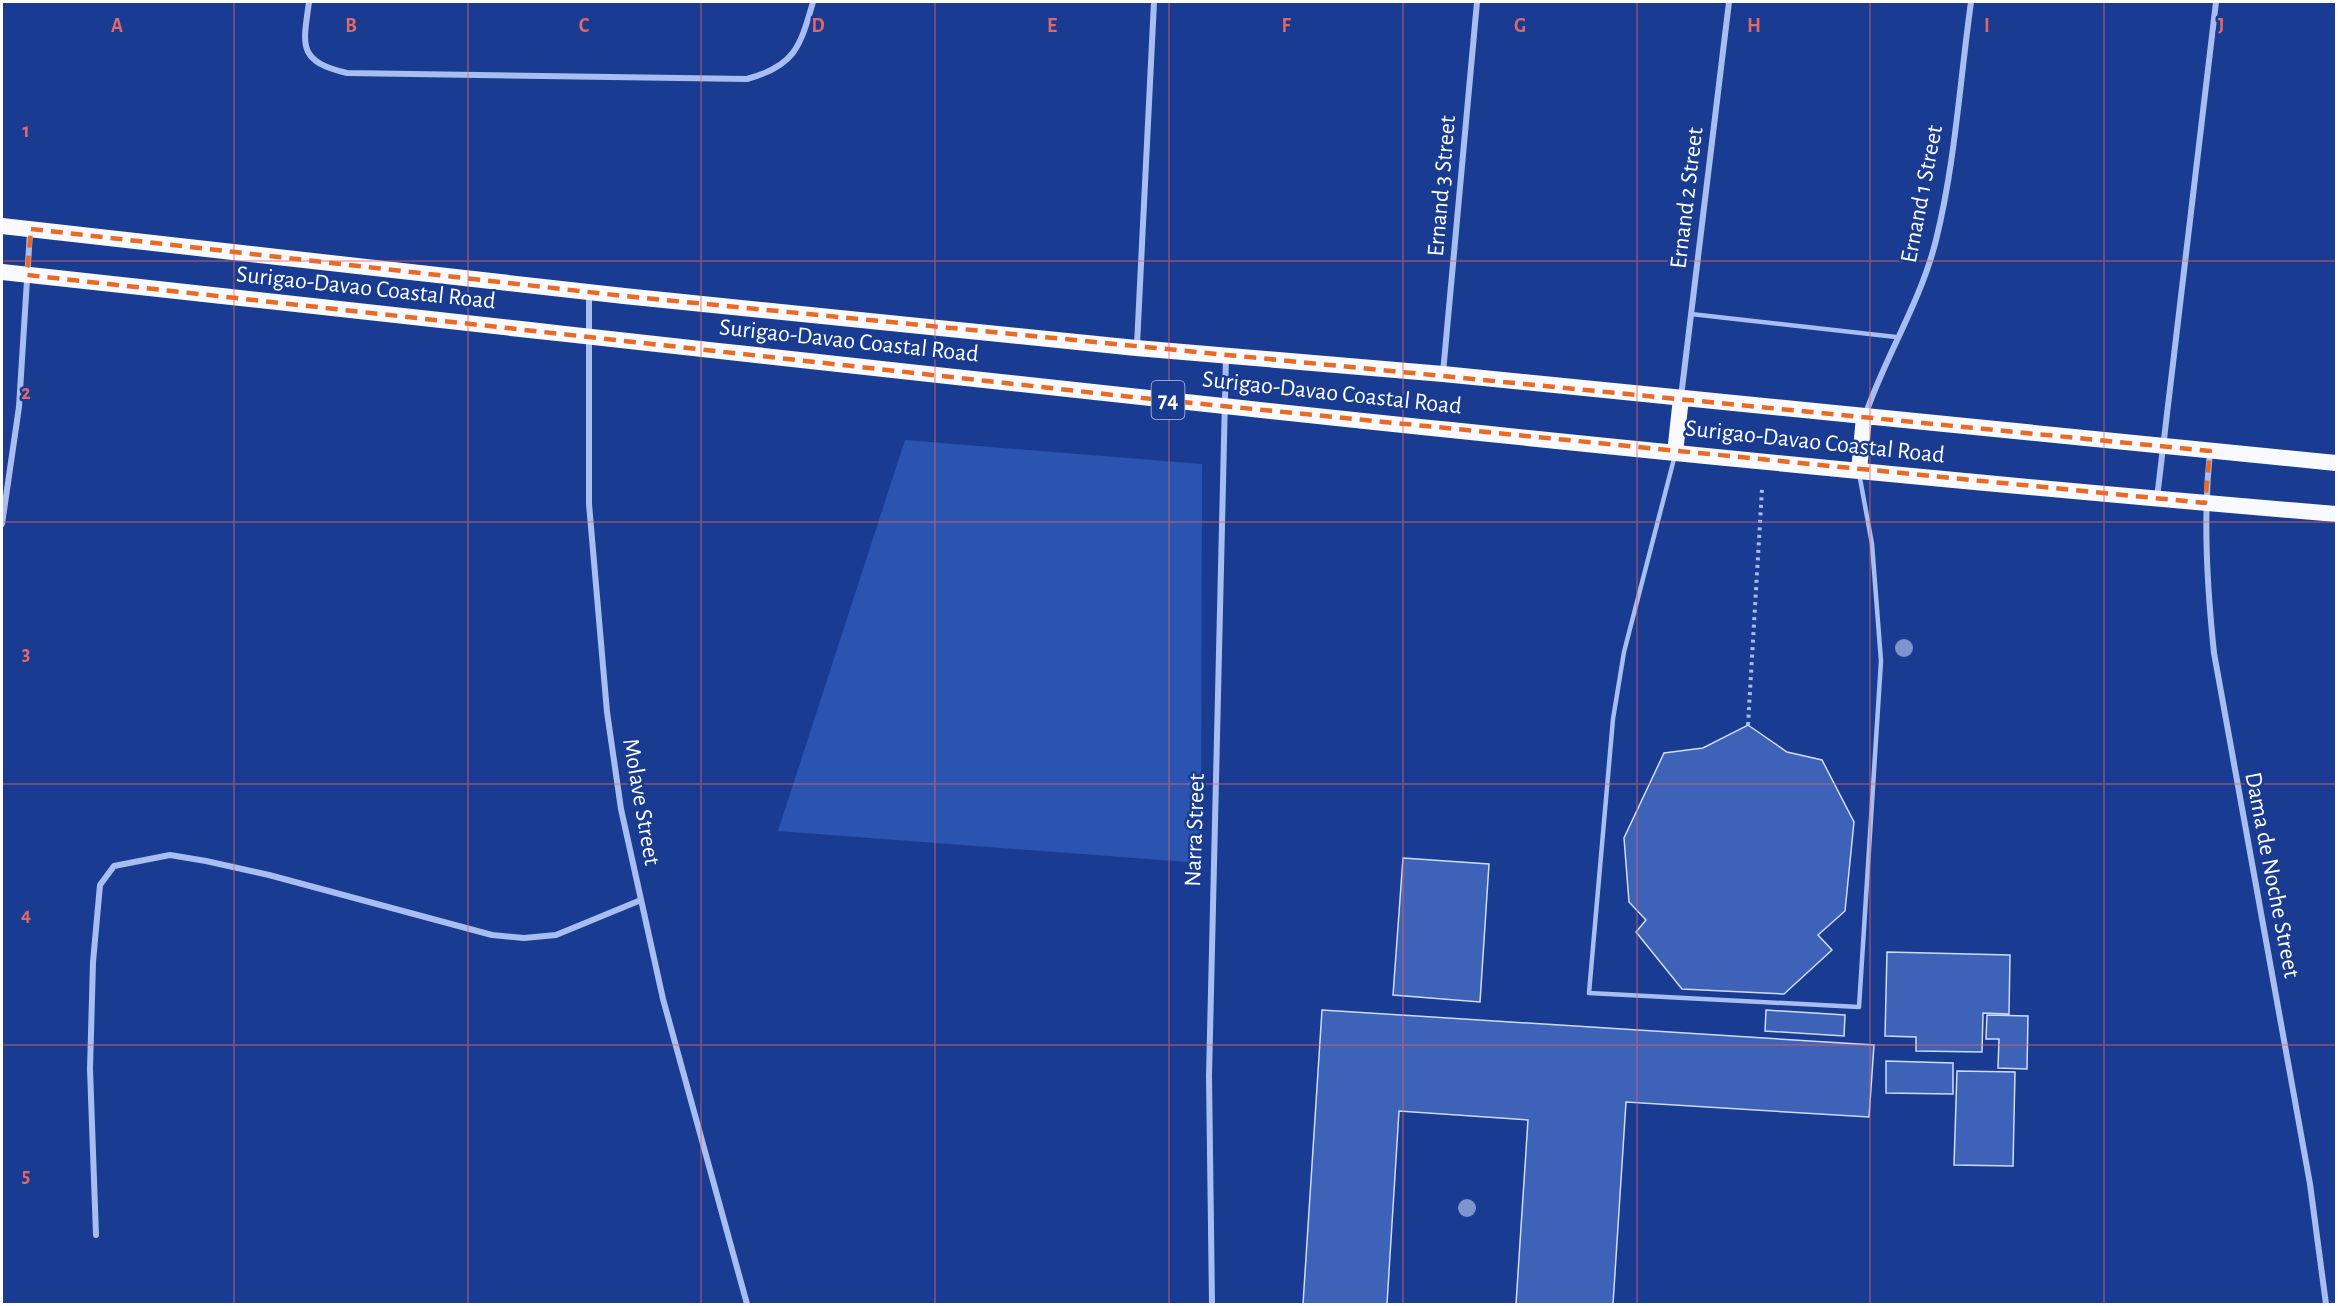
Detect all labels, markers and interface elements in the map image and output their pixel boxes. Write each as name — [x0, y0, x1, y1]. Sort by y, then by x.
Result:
text: A — [111, 16, 123, 36]
text: B — [345, 16, 357, 36]
text: C — [579, 16, 590, 36]
text: D — [811, 16, 825, 36]
text: E — [1047, 16, 1057, 36]
text: F — [1281, 16, 1291, 36]
text: G — [1514, 16, 1526, 36]
text: H — [1747, 16, 1761, 36]
text: I — [1984, 16, 1990, 36]
text: J — [2218, 16, 2224, 36]
street label: Ernand 3 Street — [1424, 114, 1460, 257]
text: 1 — [22, 121, 30, 141]
street label: Ernand 1 Street — [1897, 123, 1947, 265]
street label: Ernand 2 Street — [1666, 125, 1708, 270]
street label: Surigao-Davao Coastal Road — [235, 262, 497, 314]
street label: Surigao-Davao Coastal Road — [718, 315, 980, 367]
street label: Surigao-Davao Coastal Road — [1201, 367, 1463, 419]
road number: 74 — [1152, 381, 1184, 419]
text: 2 — [21, 383, 31, 403]
street label: Surigao-Davao Coastal Road — [1684, 416, 1946, 468]
text: 3 — [22, 644, 30, 664]
street label: Molave Street — [618, 737, 664, 868]
street label: Dama de Noche Street — [2240, 770, 2304, 980]
street label: Narra Street — [1181, 772, 1209, 887]
text: 4 — [21, 905, 31, 925]
text: 5 — [22, 1166, 30, 1186]

